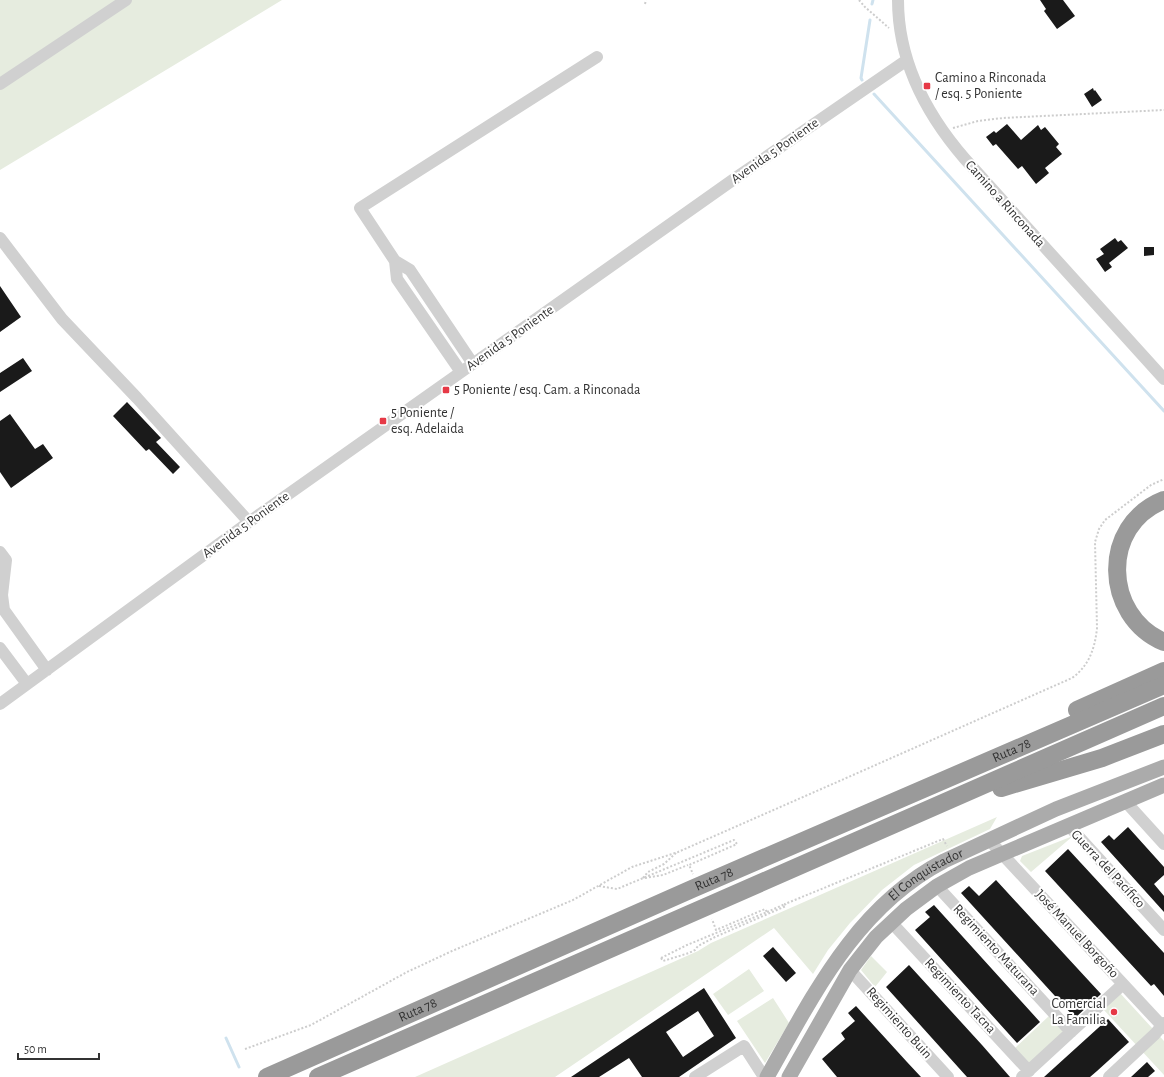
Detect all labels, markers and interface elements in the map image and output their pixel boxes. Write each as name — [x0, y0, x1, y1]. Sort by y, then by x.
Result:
place label: Camino a Rinconada / esq. 5 Poniente — [935, 71, 1047, 101]
marker: Camino a Rinconada / esq. 5 Poniente — [922, 81, 932, 91]
street label: Avenida 5 Poniente — [729, 116, 821, 186]
street label: Camino a Rinconada — [963, 158, 1048, 250]
street label: Avenida 5 Poniente — [464, 303, 556, 373]
place label: 5 Poniente / esq. Cam. a Rinconada — [454, 383, 641, 397]
marker: 5 Poniente / esq. Cam. a Rinconada — [441, 385, 451, 395]
place label: 5 Poniente / esq. Adelaida — [391, 406, 464, 436]
marker: 5 Poniente / esq. Adelaida — [378, 416, 388, 426]
street label: Avenida 5 Poniente — [200, 489, 292, 561]
street label: Ruta 78 — [990, 736, 1033, 765]
street label: Guerra del Pacífico — [1068, 827, 1148, 911]
street label: El Conquistador — [886, 846, 966, 904]
street label: Ruta 78 — [693, 865, 736, 894]
street label: José Manuel Borgoño — [1033, 887, 1121, 981]
street label: Regimiento Maturana — [950, 902, 1042, 999]
street label: Regimiento Tacna — [922, 956, 999, 1037]
street label: Regimiento Buin — [863, 985, 935, 1061]
street label: Ruta 78 — [397, 996, 439, 1025]
place label: Comercial La Familia — [1051, 997, 1107, 1027]
marker: Comercial La Familia — [1109, 1007, 1119, 1017]
scale bar — [18, 1035, 99, 1061]
text: 50 m — [24, 1043, 47, 1055]

